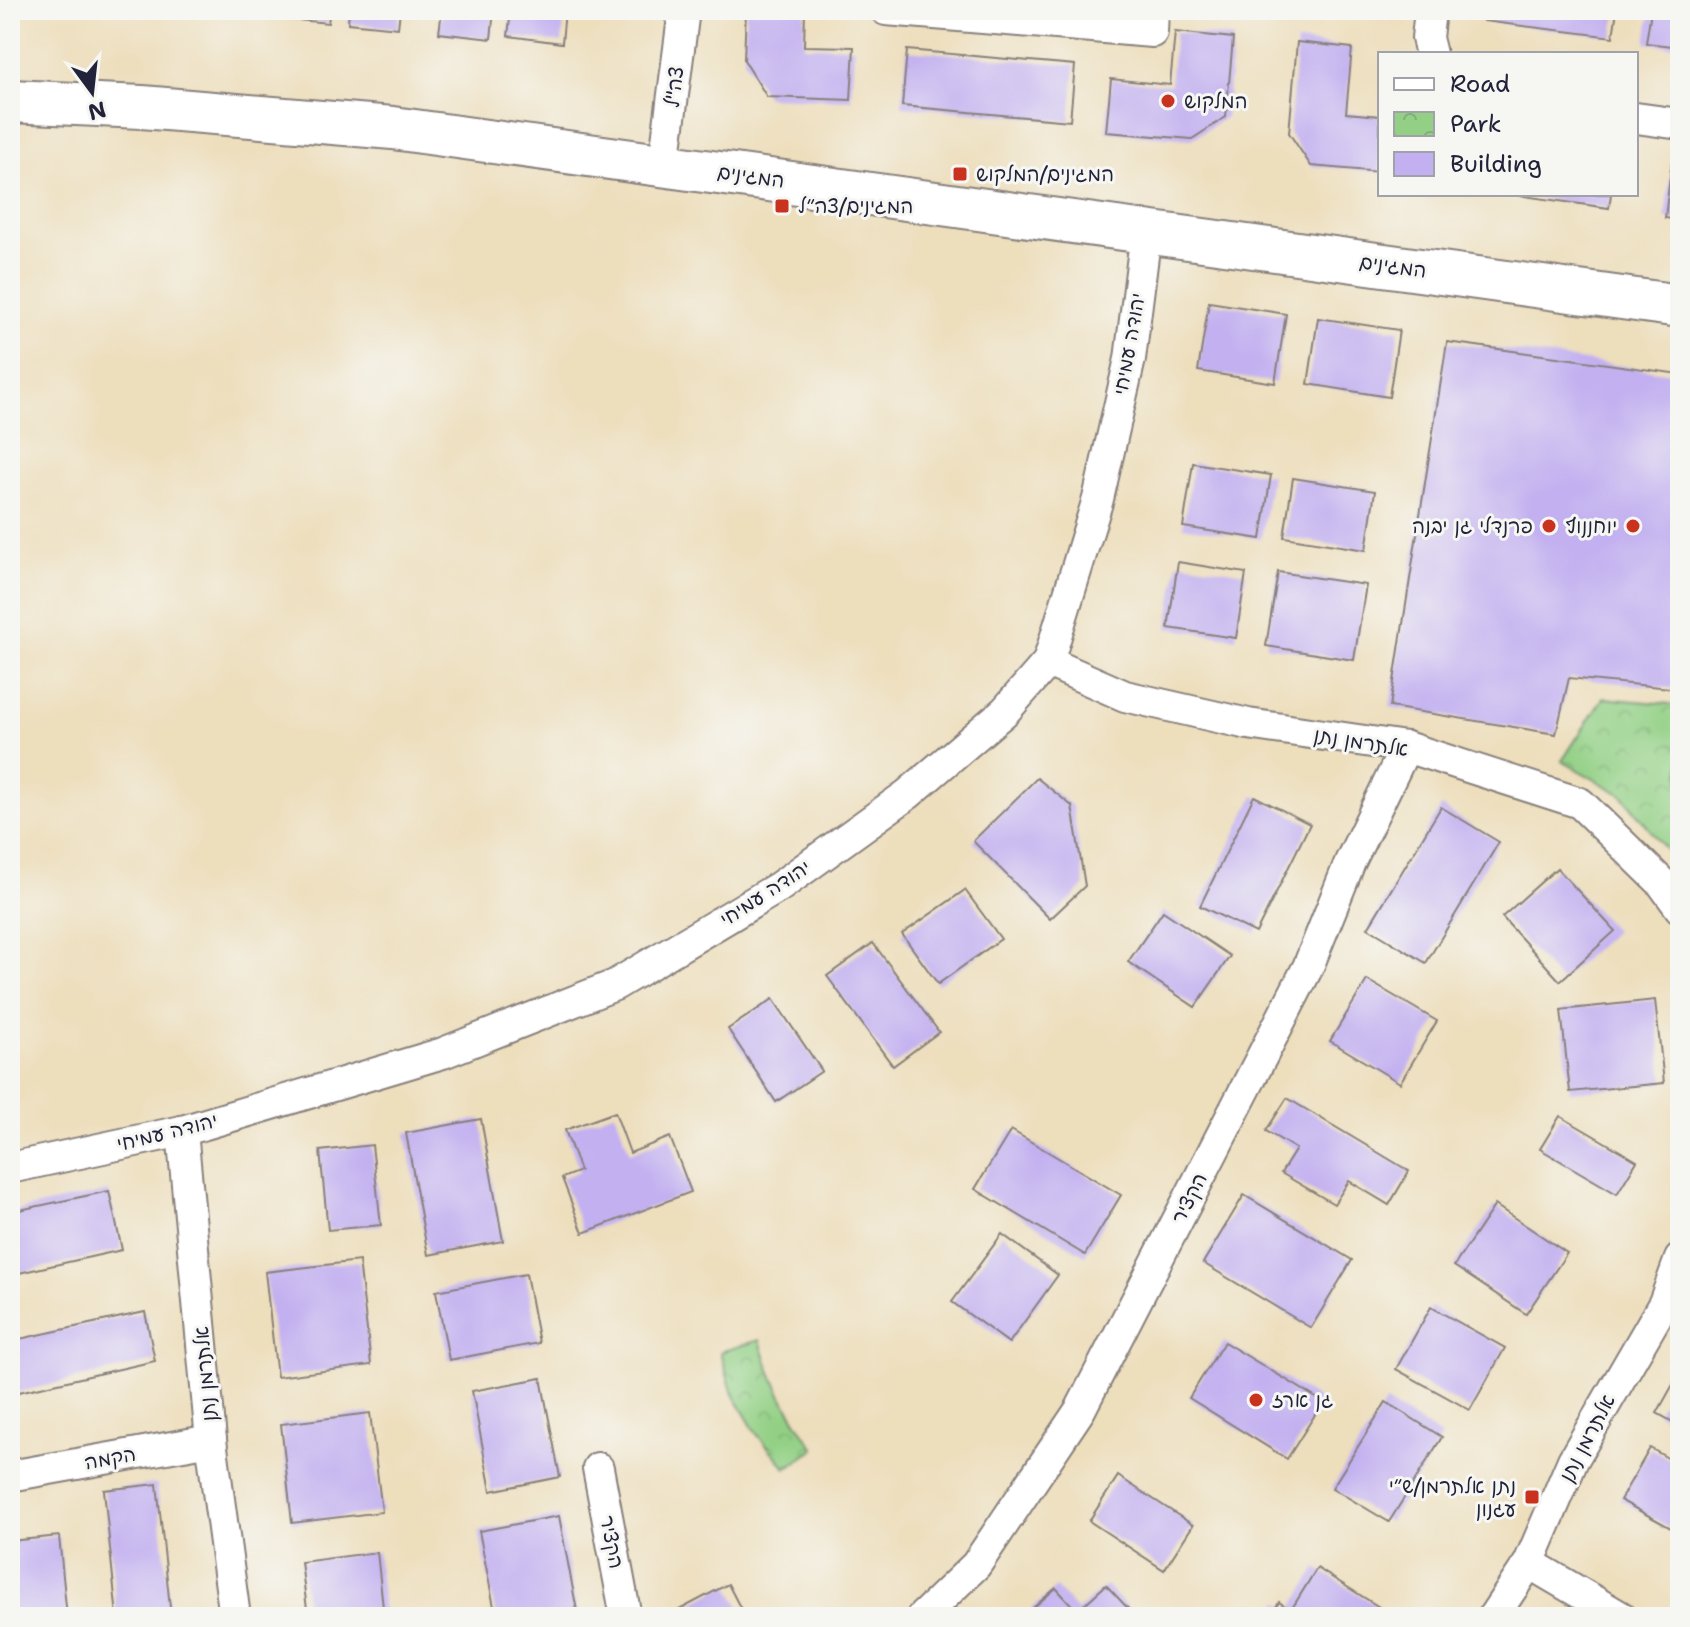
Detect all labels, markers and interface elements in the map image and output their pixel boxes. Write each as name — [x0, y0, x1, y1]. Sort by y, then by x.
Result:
north arrow — [52, 52, 132, 132]
legend — [1378, 52, 1638, 196]
street label: צה"ל — [659, 65, 689, 109]
text: Road — [1450, 68, 1510, 100]
place label: המלקוש — [1184, 88, 1248, 114]
marker: המלקוש — [1159, 92, 1177, 110]
text: N — [85, 95, 109, 127]
text: Park — [1450, 108, 1502, 140]
text: Building — [1450, 148, 1542, 180]
street label: המגינים — [716, 158, 786, 194]
place label: המגינים/המלקוש — [976, 161, 1114, 187]
marker: המגינים/המלקוש — [951, 165, 969, 183]
place label: המגינים/צה״ל — [798, 193, 913, 219]
marker: המגינים/צה״ל — [773, 197, 791, 215]
street label: המגינים — [1358, 248, 1428, 284]
street label: יהודה עמיחי — [1107, 291, 1151, 397]
place label: פרנדלי גן יבנה — [1412, 513, 1533, 539]
place label: יוחננוף — [1566, 513, 1617, 539]
marker: פרנדלי גן יבנה — [1540, 517, 1558, 535]
marker: יוחננוף — [1624, 517, 1642, 535]
street label: אלתרמן נתן — [1312, 722, 1410, 762]
street label: יהודה עמיחי — [715, 854, 815, 932]
street label: יהודה עמיחי — [114, 1107, 220, 1157]
street label: הקציר — [1165, 1168, 1213, 1228]
street label: אלתרמן נתן — [188, 1325, 222, 1423]
place label: גן ארז — [1272, 1387, 1333, 1413]
street label: אלתרמן נתן — [1553, 1390, 1621, 1486]
marker: גן ארז — [1247, 1391, 1265, 1409]
street label: הקמה — [82, 1441, 138, 1475]
place label: נתן אלתרמן/ש״י עגנון — [1389, 1473, 1516, 1522]
marker: נתן אלתרמן/ש״י עגנון — [1523, 1488, 1541, 1506]
street label: הקציר — [594, 1513, 630, 1571]

